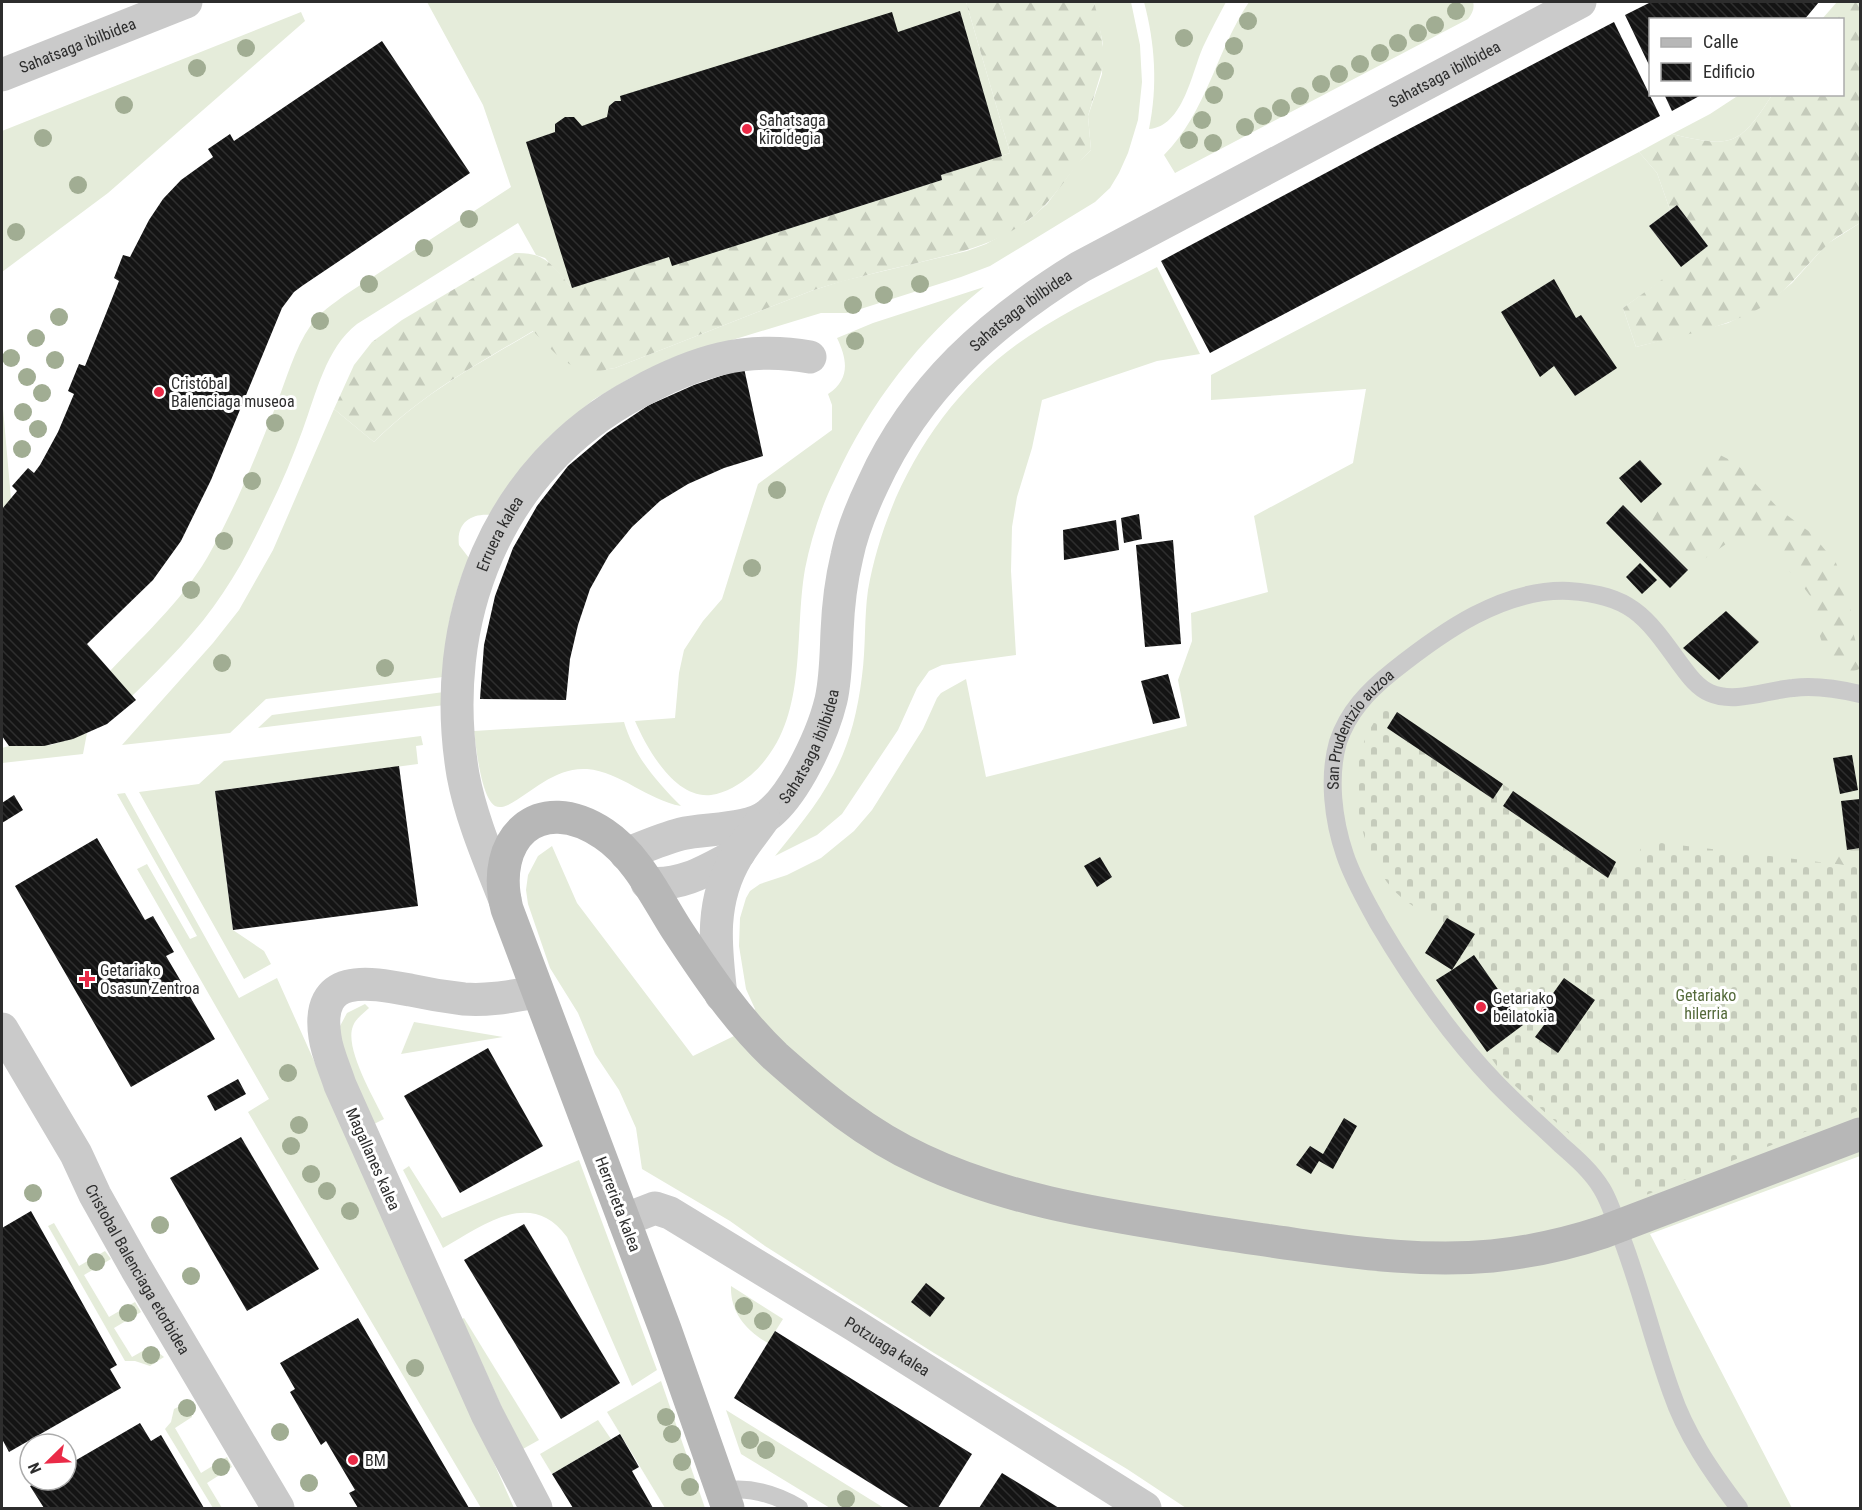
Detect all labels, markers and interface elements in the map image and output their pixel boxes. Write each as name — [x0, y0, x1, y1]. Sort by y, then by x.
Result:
street label: Sahatsaga ibilbidea — [16, 13, 138, 77]
legend — [1649, 18, 1844, 96]
text: Calle — [1703, 31, 1739, 52]
street label: Sahatsaga ibilbidea — [1385, 36, 1504, 111]
text: Edificio — [1703, 61, 1755, 82]
place label: Sahatsaga kiroldegia — [759, 111, 826, 148]
marker: Sahatsaga kiroldegia — [740, 122, 754, 136]
street label: Sahatsaga ibilbidea — [965, 265, 1075, 355]
place label: Cristóbal Balenciaga museoa — [171, 374, 295, 411]
marker: Cristóbal Balenciaga museoa — [152, 385, 166, 399]
street label: Erruera kalea — [472, 492, 527, 574]
street label: San Prudentzio auzoa — [1323, 665, 1397, 790]
street label: Sahatsaga ibilbidea — [775, 688, 842, 807]
place label: Getariako Osasun Zentroa — [100, 961, 200, 998]
marker: Getariako Osasun Zentroa — [78, 970, 96, 988]
park label: Getariako hilerria — [1676, 986, 1736, 1023]
place label: Getariako beilatokia — [1493, 989, 1555, 1026]
marker: Getariako beilatokia — [1474, 1000, 1488, 1014]
street label: Magallanes kalea — [342, 1105, 404, 1213]
street label: Herrerieta kalea — [591, 1154, 645, 1254]
street label: Cristobal Balenciaga etorbidea — [82, 1181, 194, 1358]
street label: Potzuaga kalea — [841, 1312, 934, 1380]
north arrow — [18, 1432, 78, 1492]
place label: BM — [365, 1451, 386, 1470]
marker: BM — [346, 1453, 360, 1467]
text: N — [24, 1460, 45, 1476]

